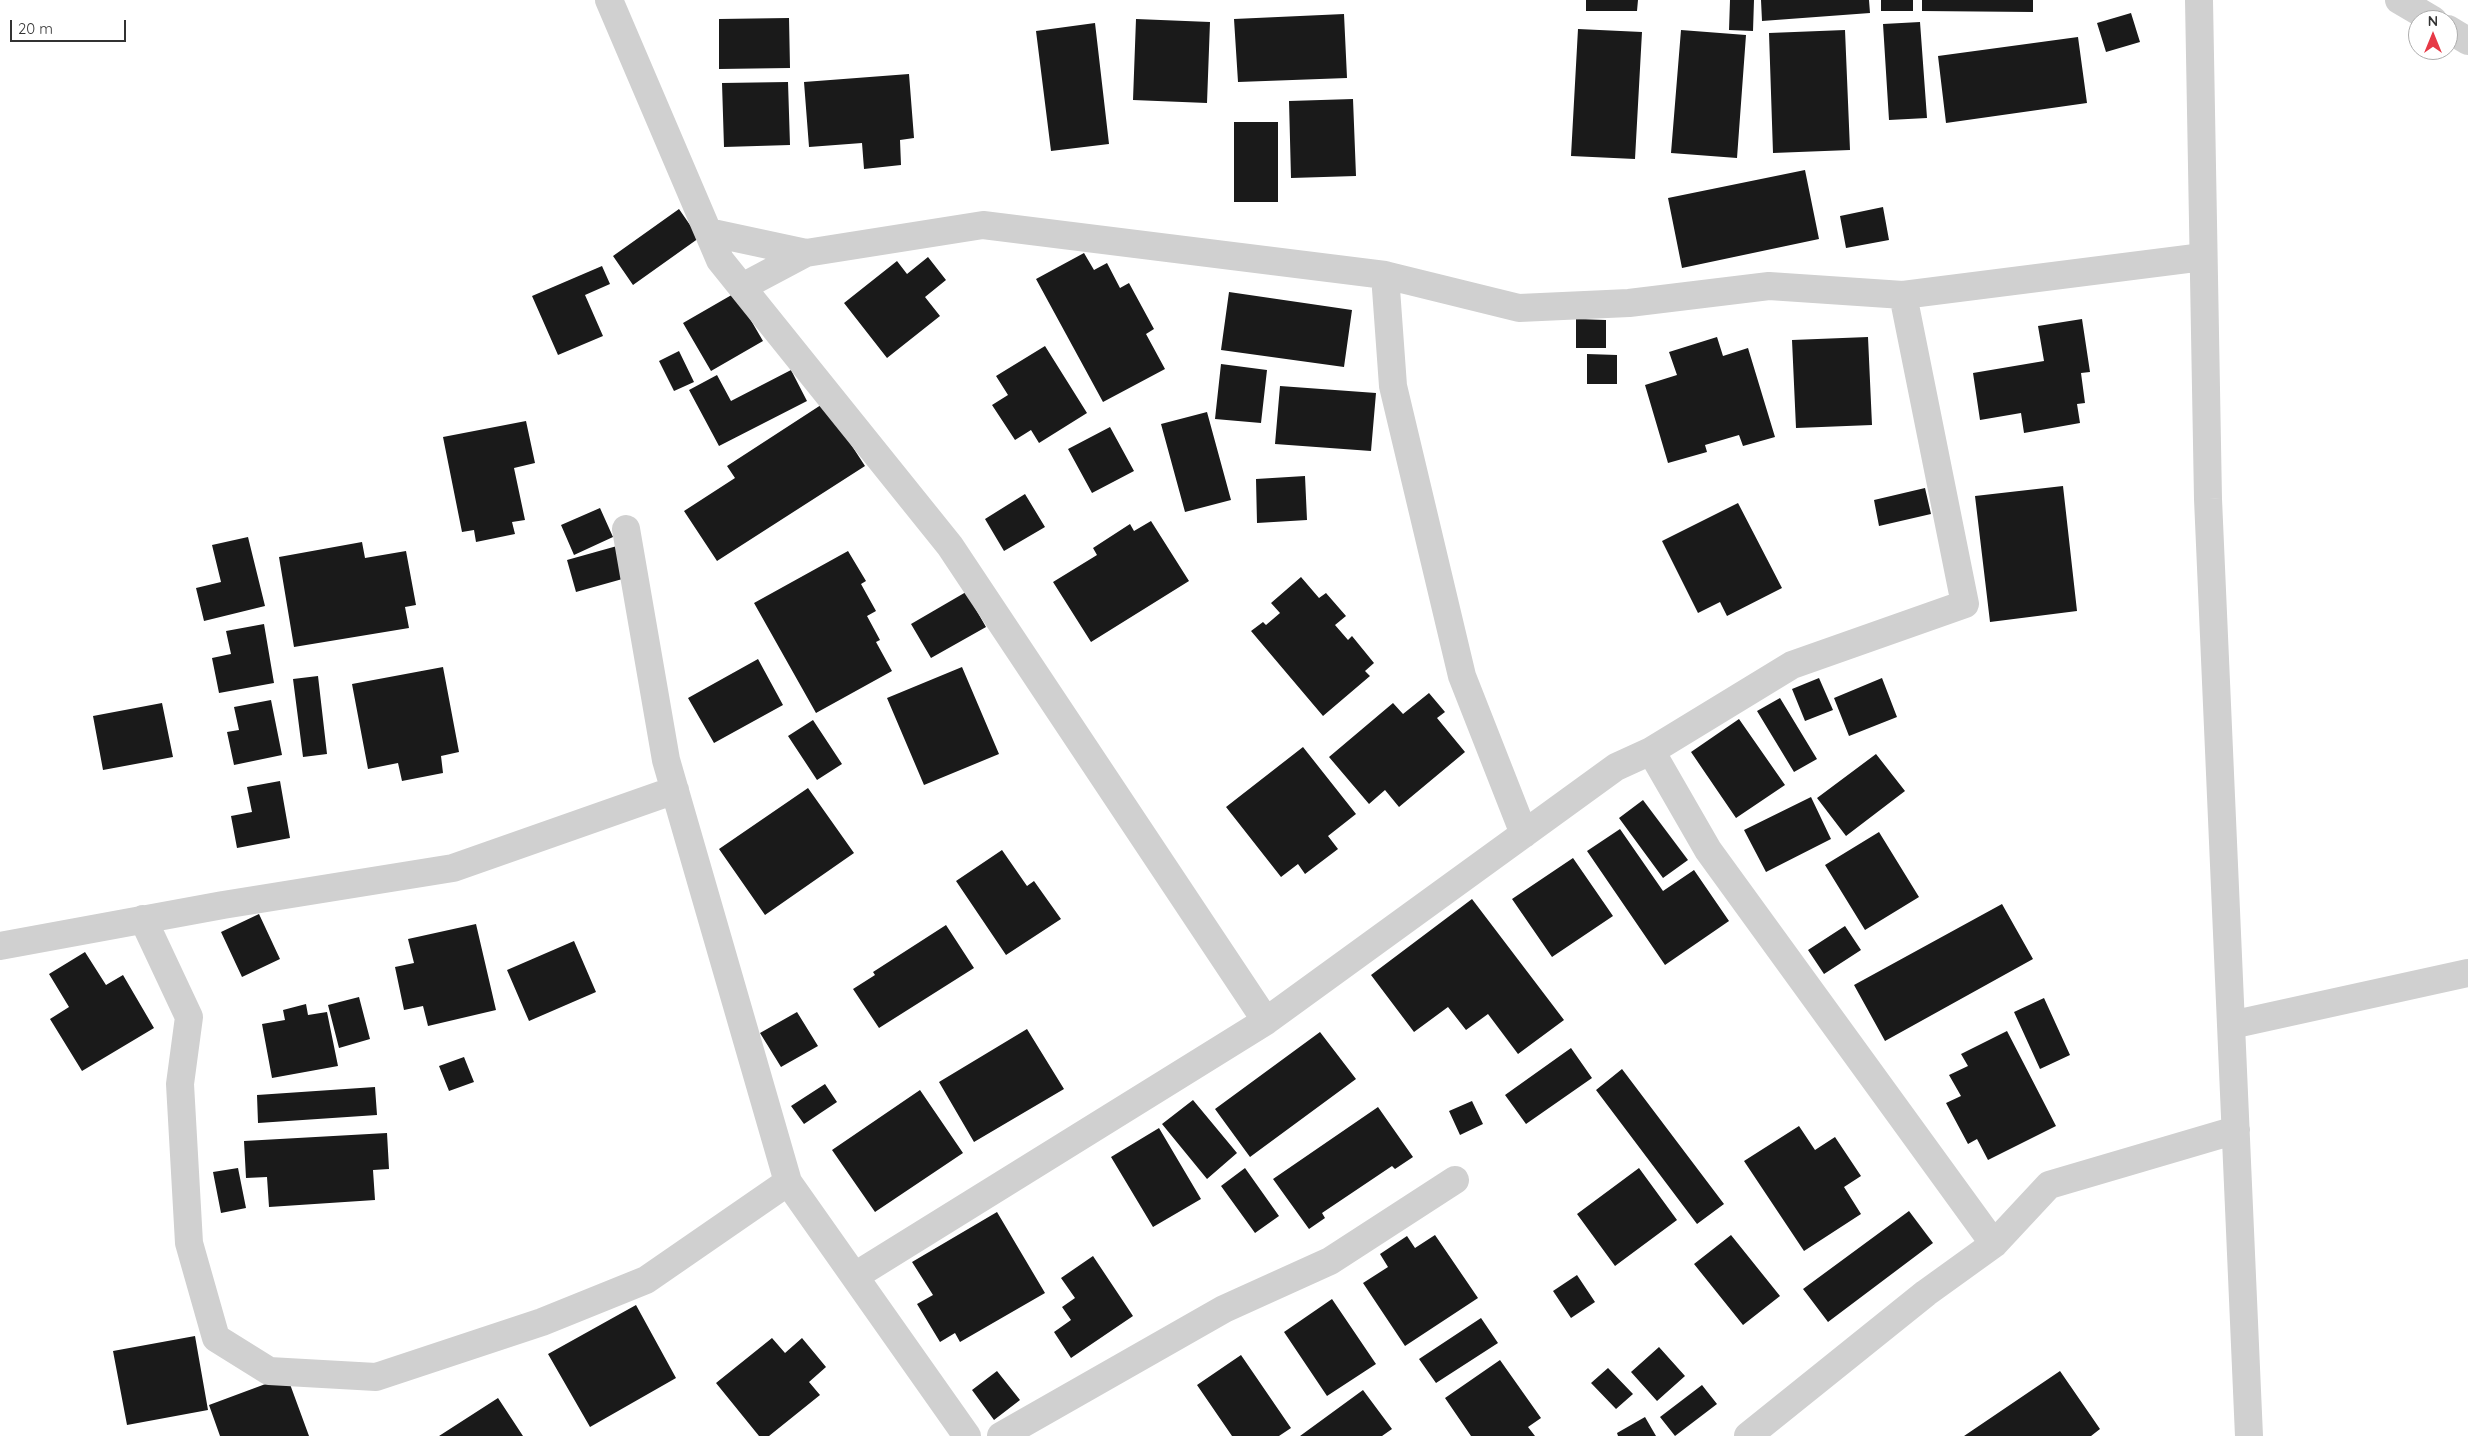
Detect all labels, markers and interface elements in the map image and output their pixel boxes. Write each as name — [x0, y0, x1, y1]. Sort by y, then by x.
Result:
scale bar — [12, 10, 129, 42]
north arrow — [2408, 10, 2458, 60]
text: N — [2428, 12, 2438, 30]
text: 20 m — [18, 19, 53, 38]

